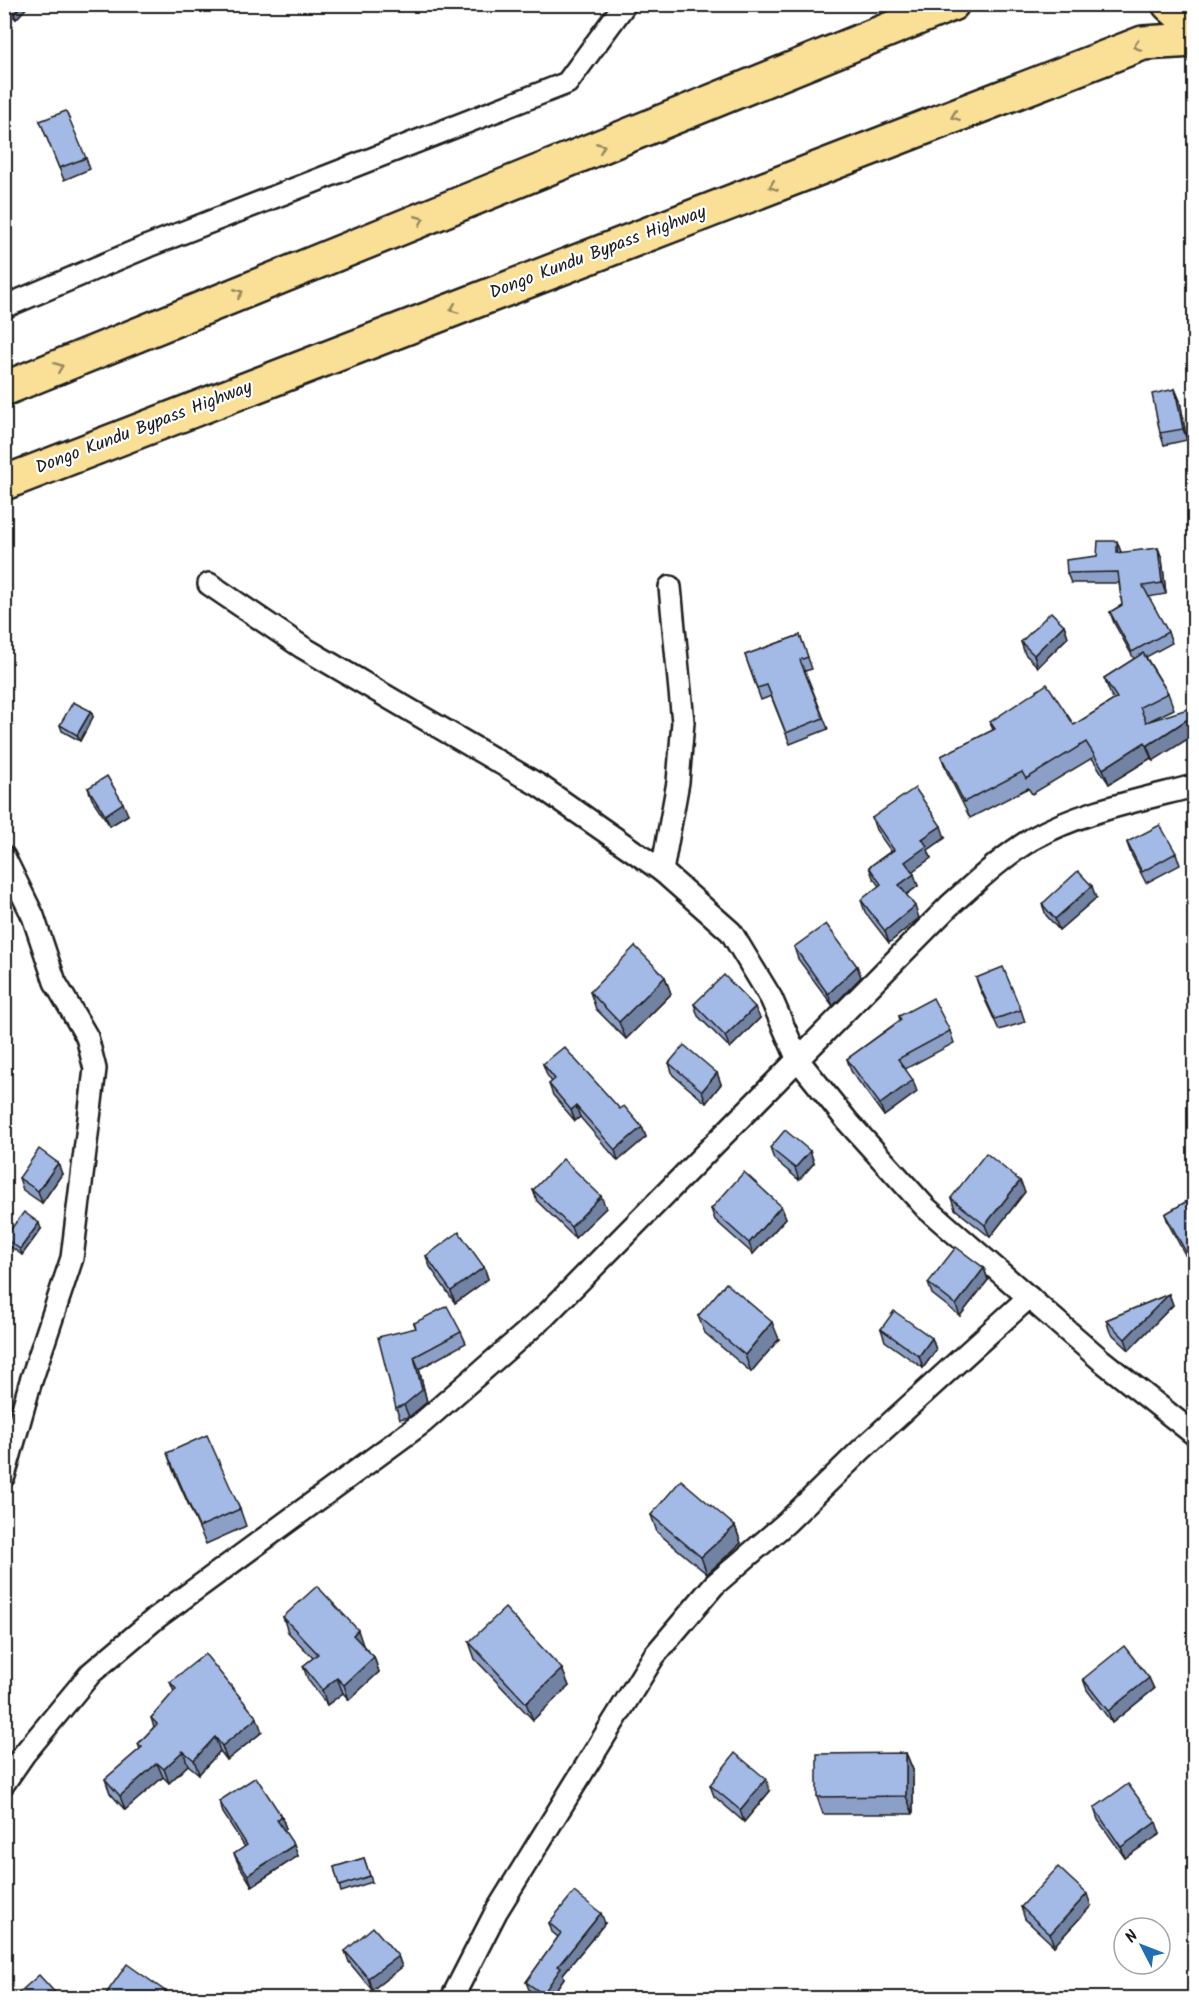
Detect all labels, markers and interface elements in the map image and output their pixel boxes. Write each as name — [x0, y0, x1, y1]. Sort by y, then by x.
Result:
one-way arrow — [1132, 38, 1143, 51]
one-way arrow — [950, 108, 960, 121]
one-way arrow — [595, 142, 606, 154]
one-way arrow — [768, 179, 779, 191]
street label: Dongo Kundu Bypass Highway — [485, 198, 711, 308]
one-way arrow — [414, 215, 425, 227]
one-way arrow — [233, 288, 244, 300]
one-way arrow — [449, 302, 460, 314]
one-way arrow — [52, 362, 63, 374]
street label: Dongo Kundu Bypass Highway — [31, 373, 257, 483]
north arrow — [1112, 1916, 1172, 1976]
text: N — [1119, 1925, 1145, 1949]

